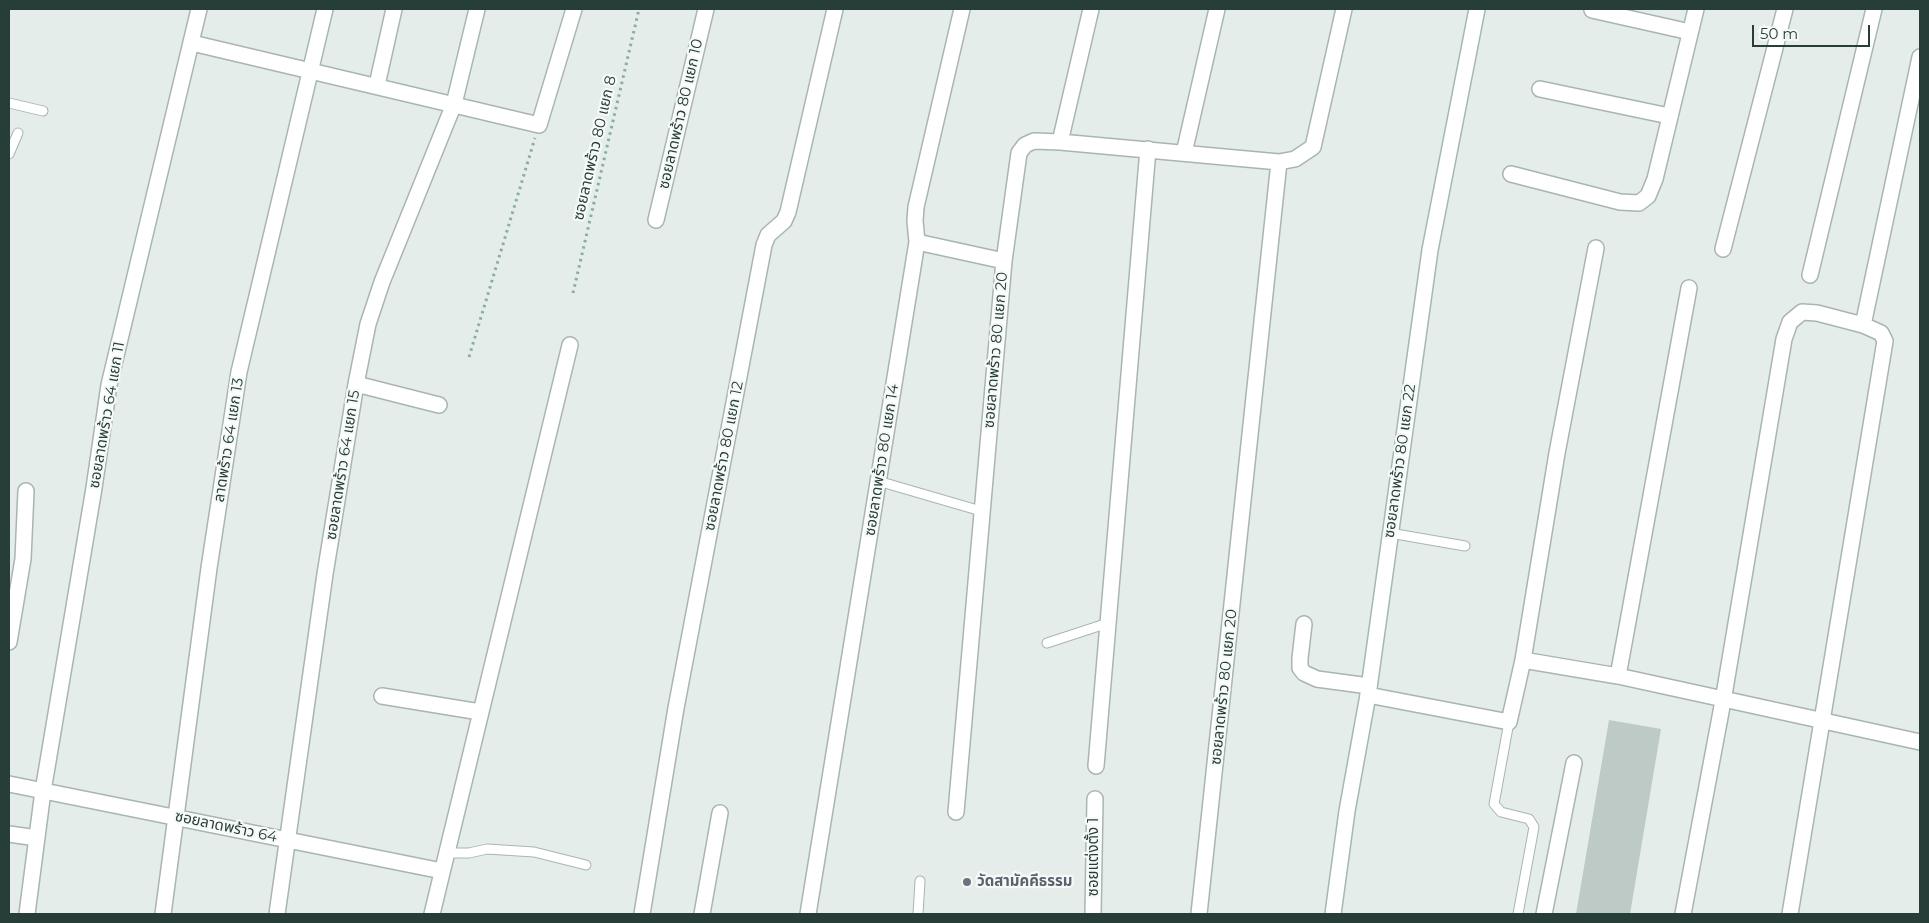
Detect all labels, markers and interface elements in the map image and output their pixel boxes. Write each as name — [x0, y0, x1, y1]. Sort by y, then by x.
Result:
scale bar — [1754, 15, 1872, 47]
text: 50 m — [1760, 24, 1798, 43]
street label: ซอยลาดพร้าว 80 แยก 10 — [655, 37, 707, 191]
street label: ซอยลาดพร้าว 80 แยก 8 — [570, 74, 620, 222]
street label: ซอยลาดพร้าว 80 แยก 20 — [980, 271, 1012, 429]
street label: ซอยลาดพร้าว 64 แยก 11 — [85, 340, 129, 490]
street label: ลาดพร้าว 64 แยก 13 — [210, 376, 248, 504]
street label: ซอยลาดพร้าว 80 แยก 12 — [701, 380, 747, 532]
street label: ซอยลาดพร้าว 80 แยก 14 — [861, 383, 903, 537]
street label: ซอยลาดพร้าว 80 แยก 22 — [1380, 383, 1420, 539]
street label: ซอยลาดพร้าว 64 แยก 15 — [322, 389, 364, 541]
street label: ซอยลาดพร้าว 80 แยก 20 — [1207, 608, 1241, 766]
street label: ซอยลาดพร้าว 64 — [173, 807, 279, 847]
street label: ซอยแต่งตั้ง 1 — [1085, 818, 1103, 896]
place label: วัดสามัคคีธรรม — [977, 873, 1072, 891]
marker: วัดสามัคคีธรรม — [961, 876, 973, 888]

